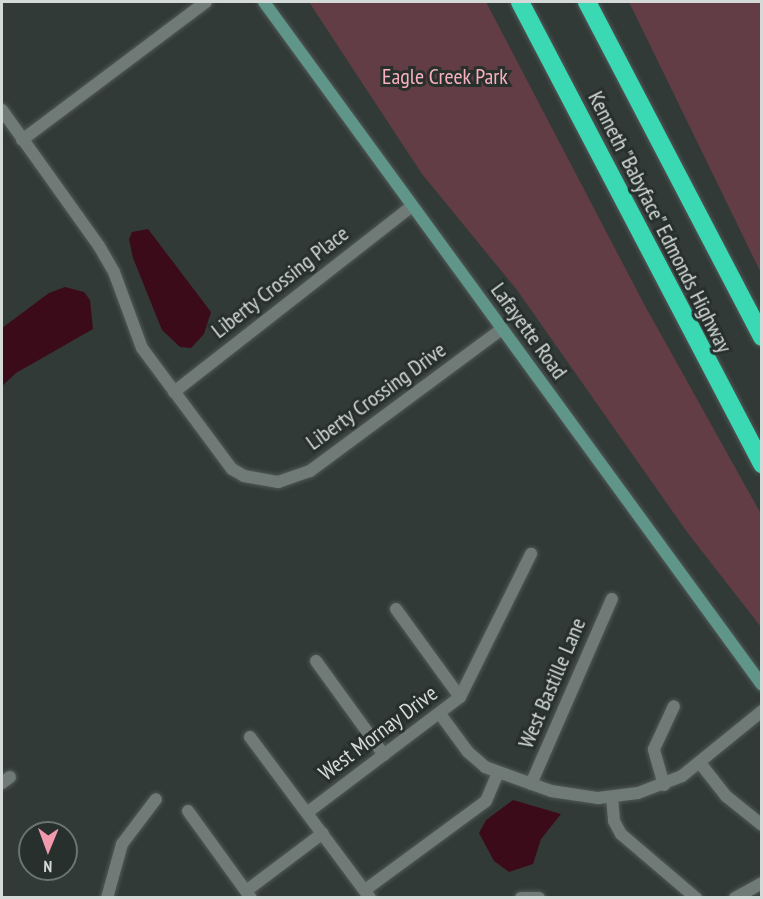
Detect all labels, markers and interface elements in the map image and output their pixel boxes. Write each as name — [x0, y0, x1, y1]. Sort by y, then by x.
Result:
park label: Eagle Creek Park — [382, 64, 508, 90]
street label: Kenneth "Babyface" Edmonds Highway — [582, 86, 738, 358]
street label: Liberty Crossing Place — [206, 220, 354, 344]
street label: Lafayette Road — [485, 278, 573, 384]
street label: Liberty Crossing Drive — [301, 336, 451, 456]
street label: West Bastille Lane — [513, 614, 591, 752]
street label: West Mornay Drive — [313, 680, 443, 786]
north arrow — [18, 821, 78, 881]
text: N — [43, 857, 52, 877]

